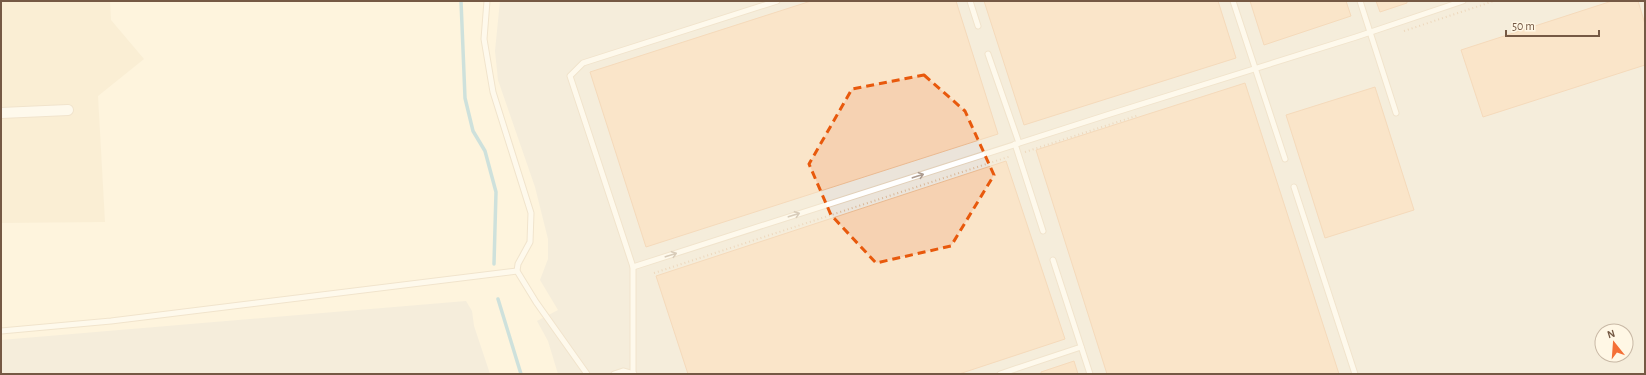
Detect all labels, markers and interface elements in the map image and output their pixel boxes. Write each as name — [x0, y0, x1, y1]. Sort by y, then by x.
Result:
scale bar — [1506, 12, 1599, 38]
text: 50 m — [1512, 20, 1535, 32]
one-way arrow — [911, 172, 924, 179]
one-way arrow — [788, 211, 800, 219]
one-way arrow — [664, 251, 677, 258]
north arrow — [1594, 323, 1634, 363]
text: N — [1606, 328, 1616, 340]

